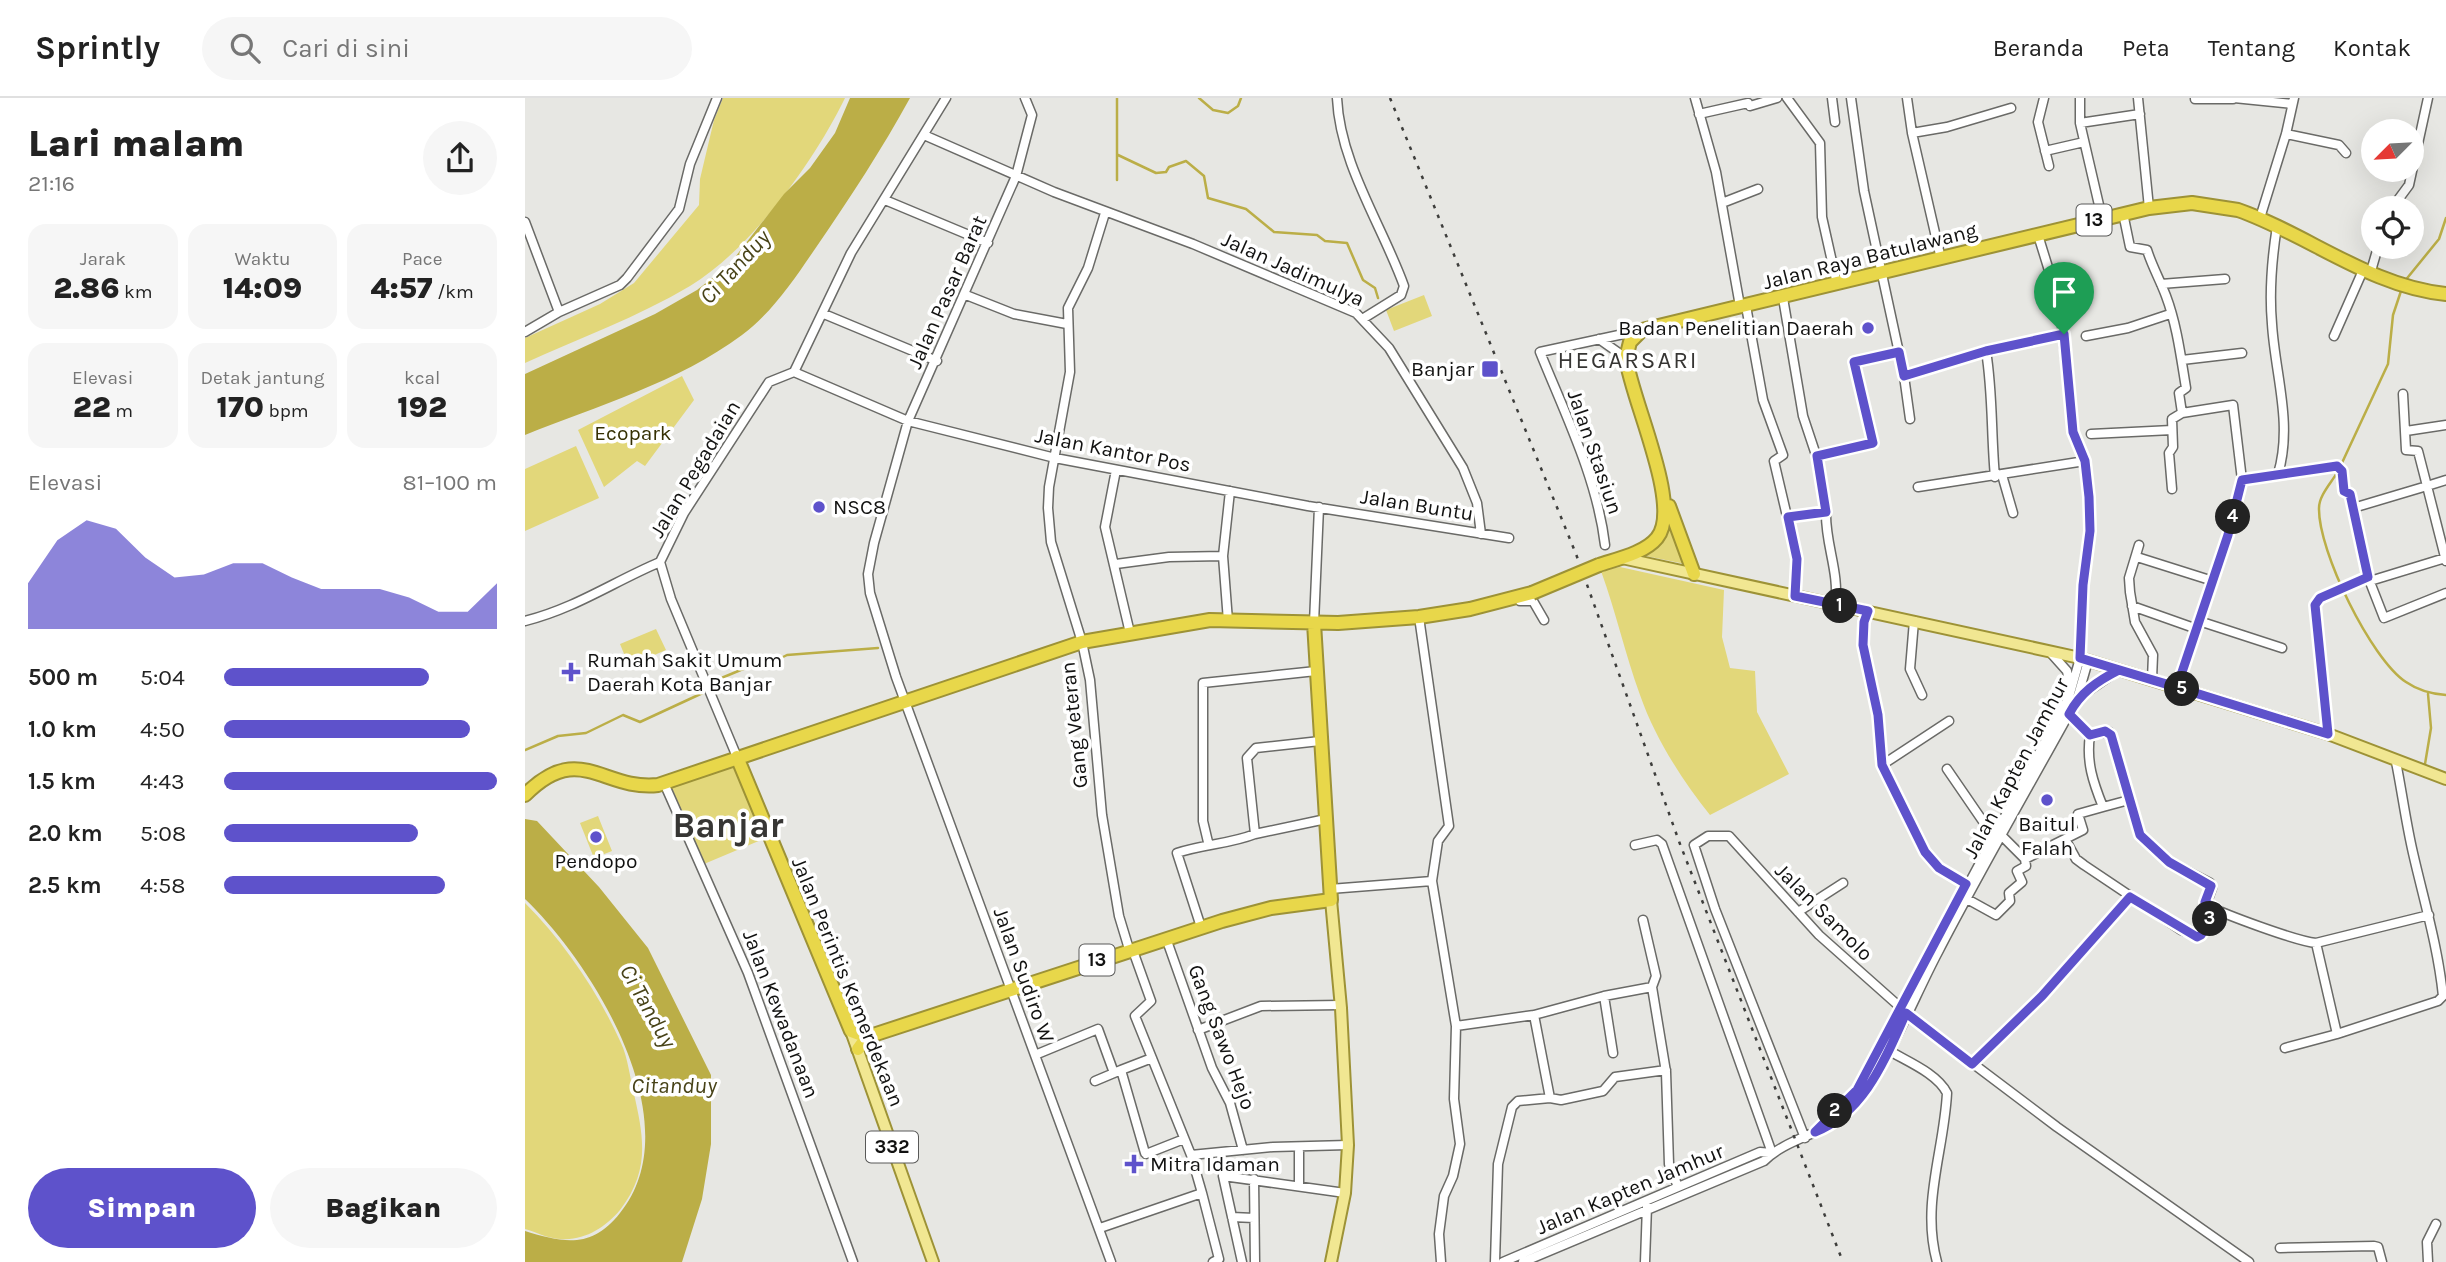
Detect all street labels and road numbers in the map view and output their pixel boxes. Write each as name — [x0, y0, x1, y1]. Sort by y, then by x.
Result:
road number: 13 — [2077, 204, 2111, 236]
street label: Jalan Pasar Barat — [902, 212, 992, 372]
street label: Jalan Raya Batulawang — [1760, 218, 1980, 294]
street label: Jalan Jadimulya — [1218, 227, 1368, 311]
street label: Jalan Stasiun — [1562, 387, 1628, 517]
street label: Jalan Pegadaian — [645, 396, 745, 542]
street label: Jalan Kantor Pos — [1033, 423, 1193, 477]
street label: Jalan Buntu — [1359, 484, 1475, 526]
street label: Gang Veteran — [1055, 661, 1093, 789]
street label: Jalan Kapten Jamhur — [1958, 673, 2074, 862]
street label: Jalan Perintis Kemerdekaan — [787, 854, 909, 1110]
street label: Jalan Samolo — [1770, 858, 1878, 966]
street label: Jalan Sudiro W — [988, 904, 1060, 1046]
street label: Jalan Kewadanaan — [738, 927, 824, 1101]
road number: 13 — [1079, 944, 1115, 975]
street label: Gang Sawo Hejo — [1183, 961, 1261, 1113]
road number: 332 — [866, 1132, 918, 1162]
street label: Jalan Kapten Jamhur — [1533, 1139, 1727, 1239]

